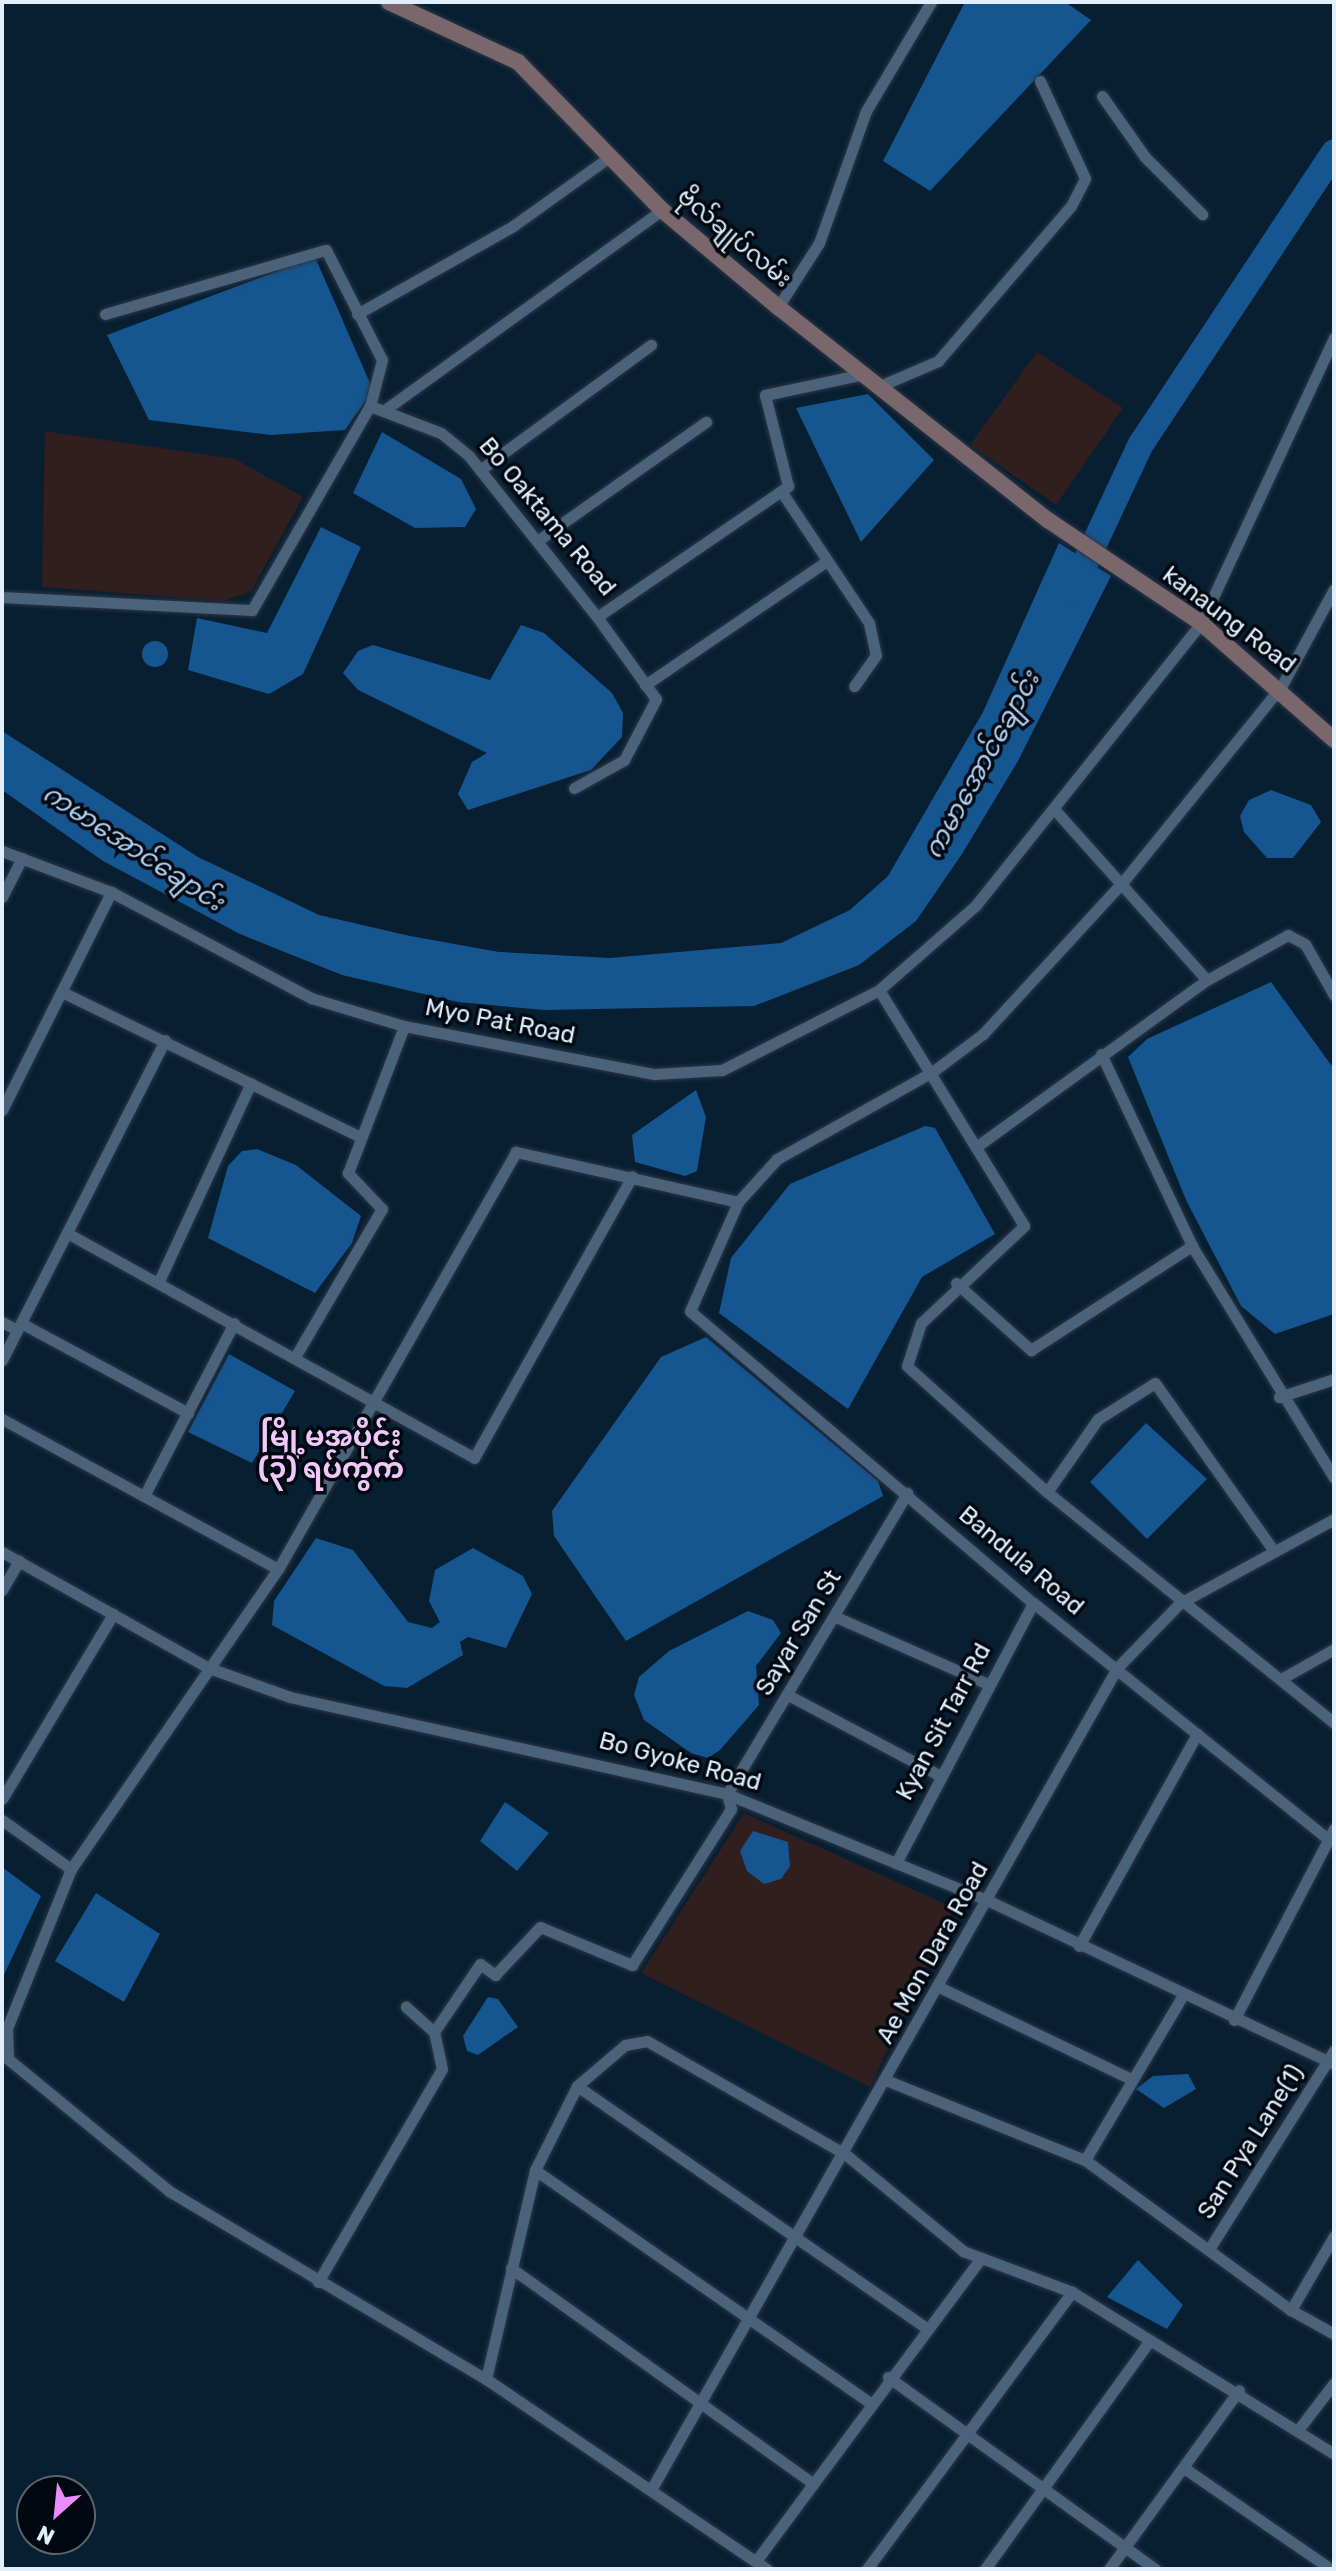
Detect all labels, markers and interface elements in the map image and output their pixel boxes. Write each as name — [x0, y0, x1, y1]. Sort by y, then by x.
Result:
street label: ဗိုလ်ချုပ်လမ်း — [671, 182, 797, 294]
street label: Bo Oaktama Road — [472, 432, 622, 602]
street label: kanaung Road — [1157, 561, 1301, 679]
water label: ကမာအောင်ချောင်း — [918, 666, 1046, 864]
water label: ကမာအောင်ချောင်း — [37, 778, 229, 918]
street label: Myo Pat Road — [423, 993, 577, 1051]
district label: မြို့မအပိုင်း (၃) ရပ်ကွက် — [258, 1420, 404, 1486]
street label: Bandula Road — [953, 1500, 1089, 1622]
street label: Sayar San St — [750, 1565, 848, 1701]
street label: Kyan Sit Tarr Rd — [890, 1638, 998, 1806]
street label: Bo Gyoke Road — [596, 1727, 764, 1797]
street label: Ae Mon Dara Road — [871, 1857, 995, 2049]
street label: San Pya Lane(1) — [1192, 2060, 1310, 2224]
north arrow — [16, 2475, 96, 2555]
text: N — [33, 2519, 59, 2551]

